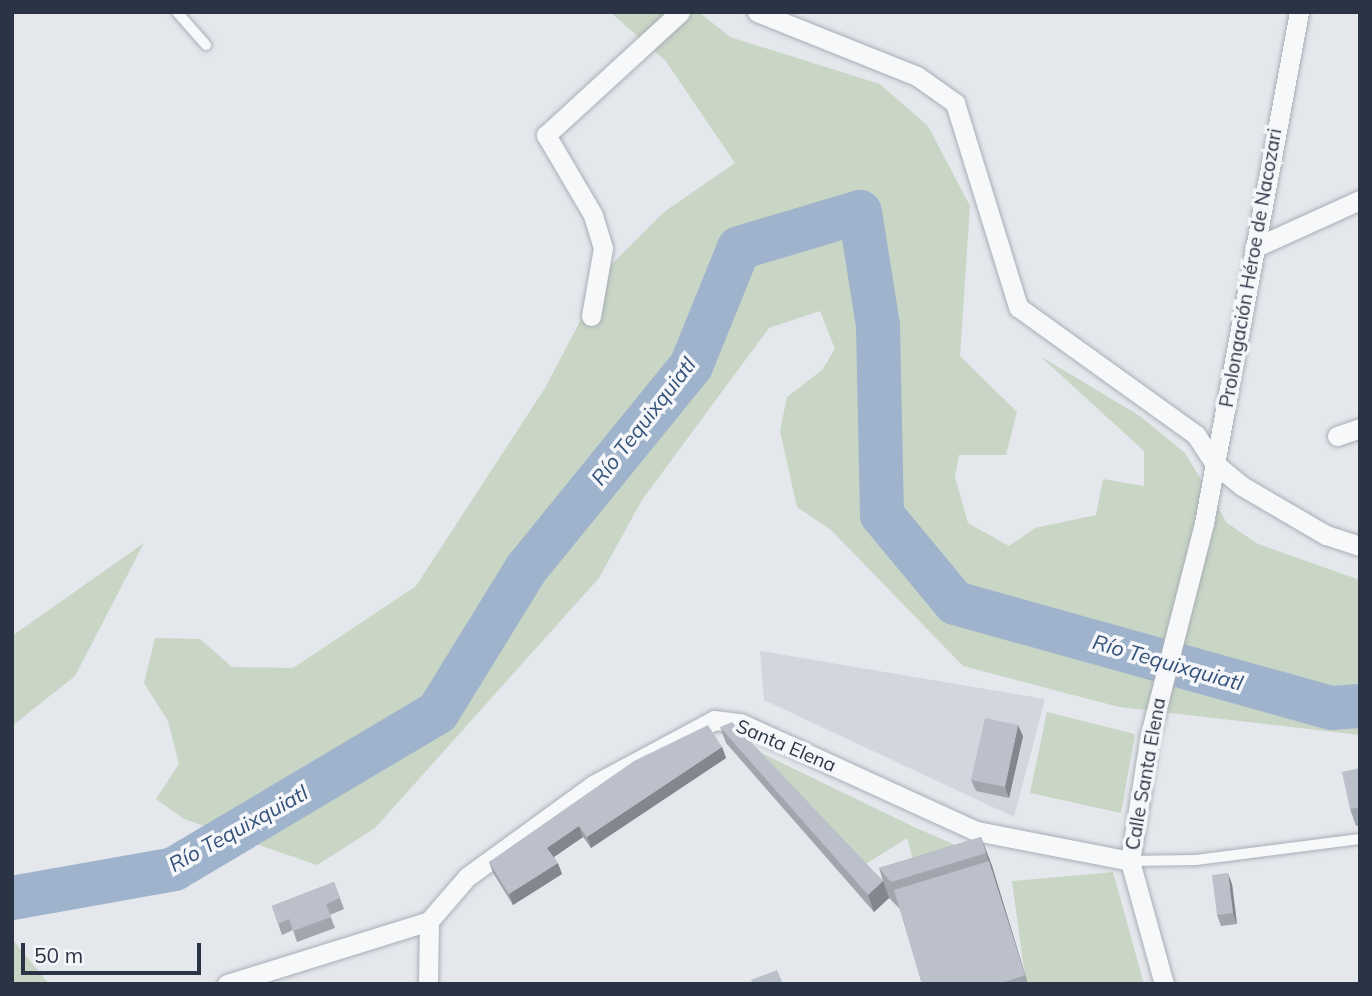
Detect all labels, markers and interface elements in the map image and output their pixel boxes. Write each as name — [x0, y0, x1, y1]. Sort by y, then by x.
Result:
street label: Prolongación Héroe de Nacozari — [1215, 127, 1287, 409]
water label: Río Tequixquiatl — [585, 352, 701, 490]
water label: Río Tequixquiatl — [1090, 629, 1246, 695]
street label: Calle Santa Elena — [1121, 696, 1171, 852]
street label: Santa Elena — [733, 715, 839, 777]
water label: Río Tequixquiatl — [164, 779, 312, 877]
scale bar — [24, 930, 205, 974]
text: 50 m — [34, 942, 83, 968]

